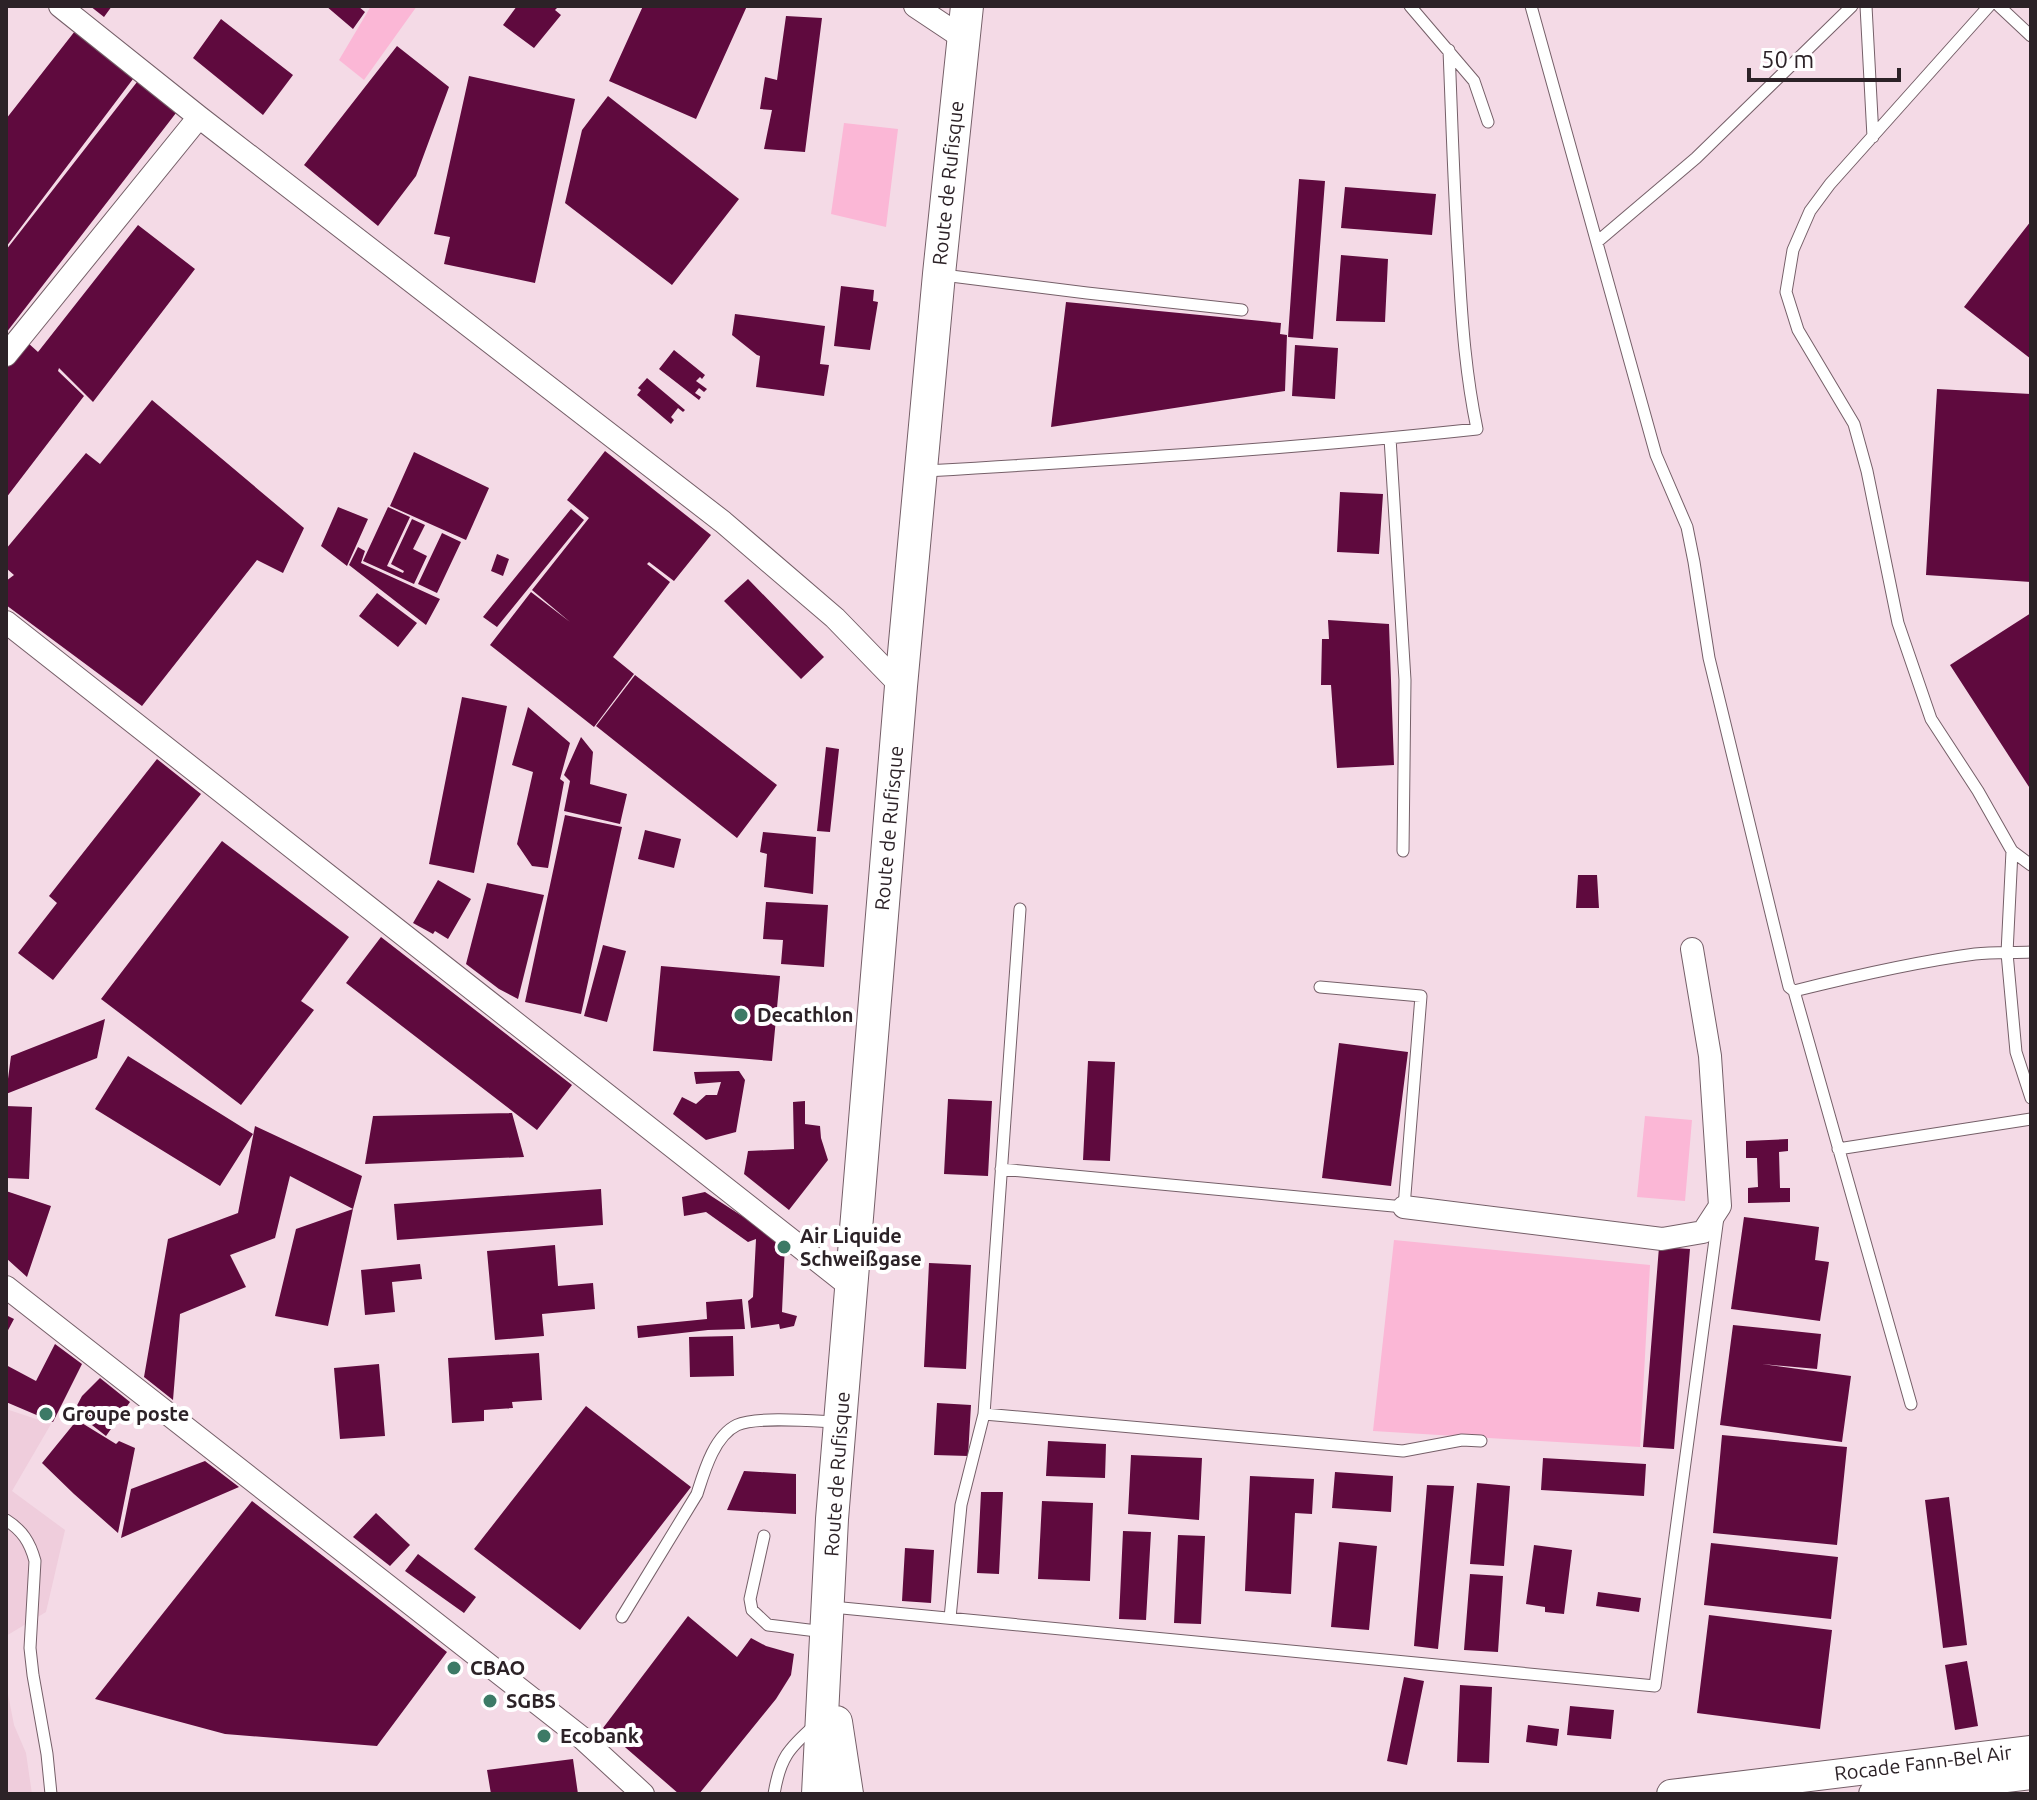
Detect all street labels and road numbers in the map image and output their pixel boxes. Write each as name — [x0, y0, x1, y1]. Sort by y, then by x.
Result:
street label: Route de Rufisque — [927, 99, 968, 266]
street label: Route de Rufisque — [870, 745, 907, 911]
street label: Route de Rufisque — [819, 1391, 854, 1557]
street label: Rocade Fann-Bel Air — [1833, 1740, 2013, 1785]

